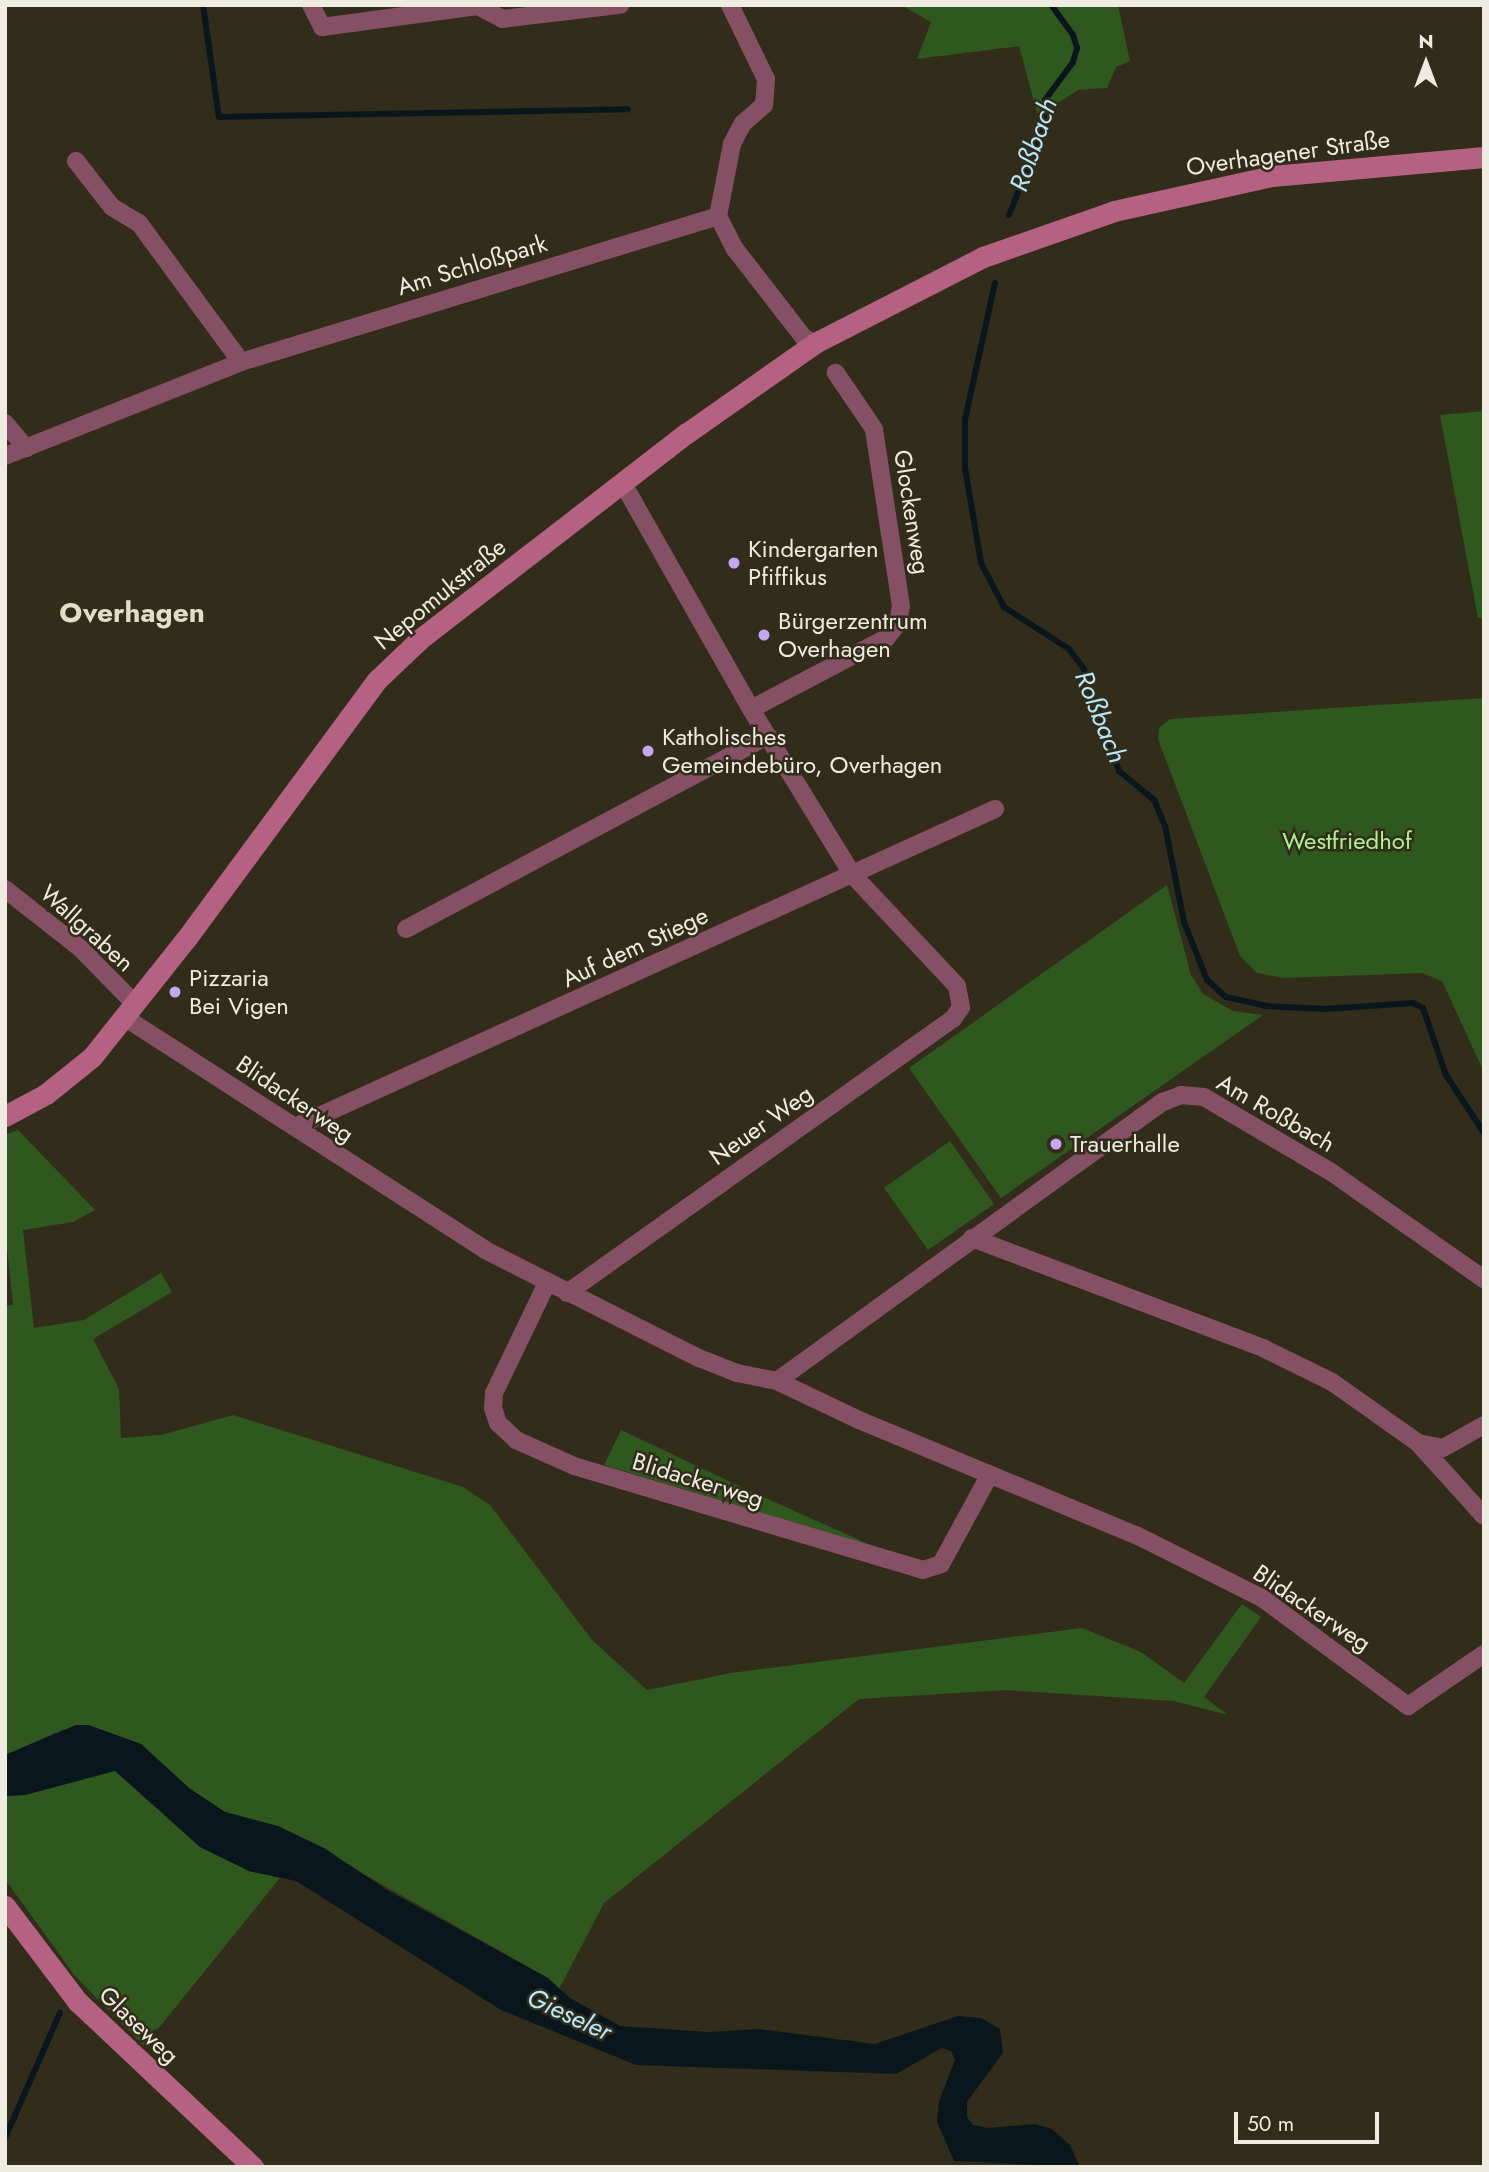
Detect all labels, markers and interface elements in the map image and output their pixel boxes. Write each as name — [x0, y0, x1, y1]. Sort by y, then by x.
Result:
north arrow — [1391, 28, 1461, 98]
text: N — [1418, 28, 1434, 55]
water label: Roßbach — [1004, 94, 1064, 196]
street label: Overhagener Straße — [1184, 124, 1392, 182]
street label: Am Schloßpark — [394, 229, 550, 301]
street label: Glockenweg — [888, 448, 936, 576]
street label: Nepomukstraße — [368, 532, 512, 656]
place label: Kindergarten Pfiffikus — [748, 535, 878, 591]
marker: Kindergarten Pfiffikus — [726, 555, 742, 571]
district label: Overhagen — [59, 596, 205, 630]
place label: Bürgerzentrum Overhagen — [778, 607, 928, 663]
marker: Bürgerzentrum Overhagen — [756, 627, 772, 643]
water label: Roßbach — [1067, 666, 1133, 768]
place label: Katholisches Gemeindebüro, Overhagen — [662, 723, 942, 779]
marker: Katholisches Gemeindebüro, Overhagen — [640, 743, 656, 759]
park label: Westfriedhof — [1282, 827, 1412, 855]
street label: Wallgraben — [34, 878, 140, 978]
street label: Auf dem Stiege — [558, 901, 712, 993]
place label: Pizzaria Bei Vigen — [189, 964, 289, 1020]
marker: Pizzaria Bei Vigen — [167, 984, 183, 1000]
street label: Blidackerweg — [231, 1049, 359, 1149]
street label: Am Roßbach — [1212, 1068, 1340, 1158]
street label: Neuer Weg — [704, 1079, 818, 1171]
place label: Trauerhalle — [1070, 1130, 1180, 1158]
marker: Trauerhalle — [1048, 1136, 1064, 1152]
street label: Blidackerweg — [629, 1446, 767, 1514]
street label: Blidackerweg — [1248, 1558, 1376, 1658]
street label: Glaseweg — [93, 1980, 185, 2070]
water label: Gieseler — [522, 1982, 616, 2048]
scale bar — [1237, 2098, 1382, 2142]
text: 50 m — [1247, 2109, 1294, 2139]

